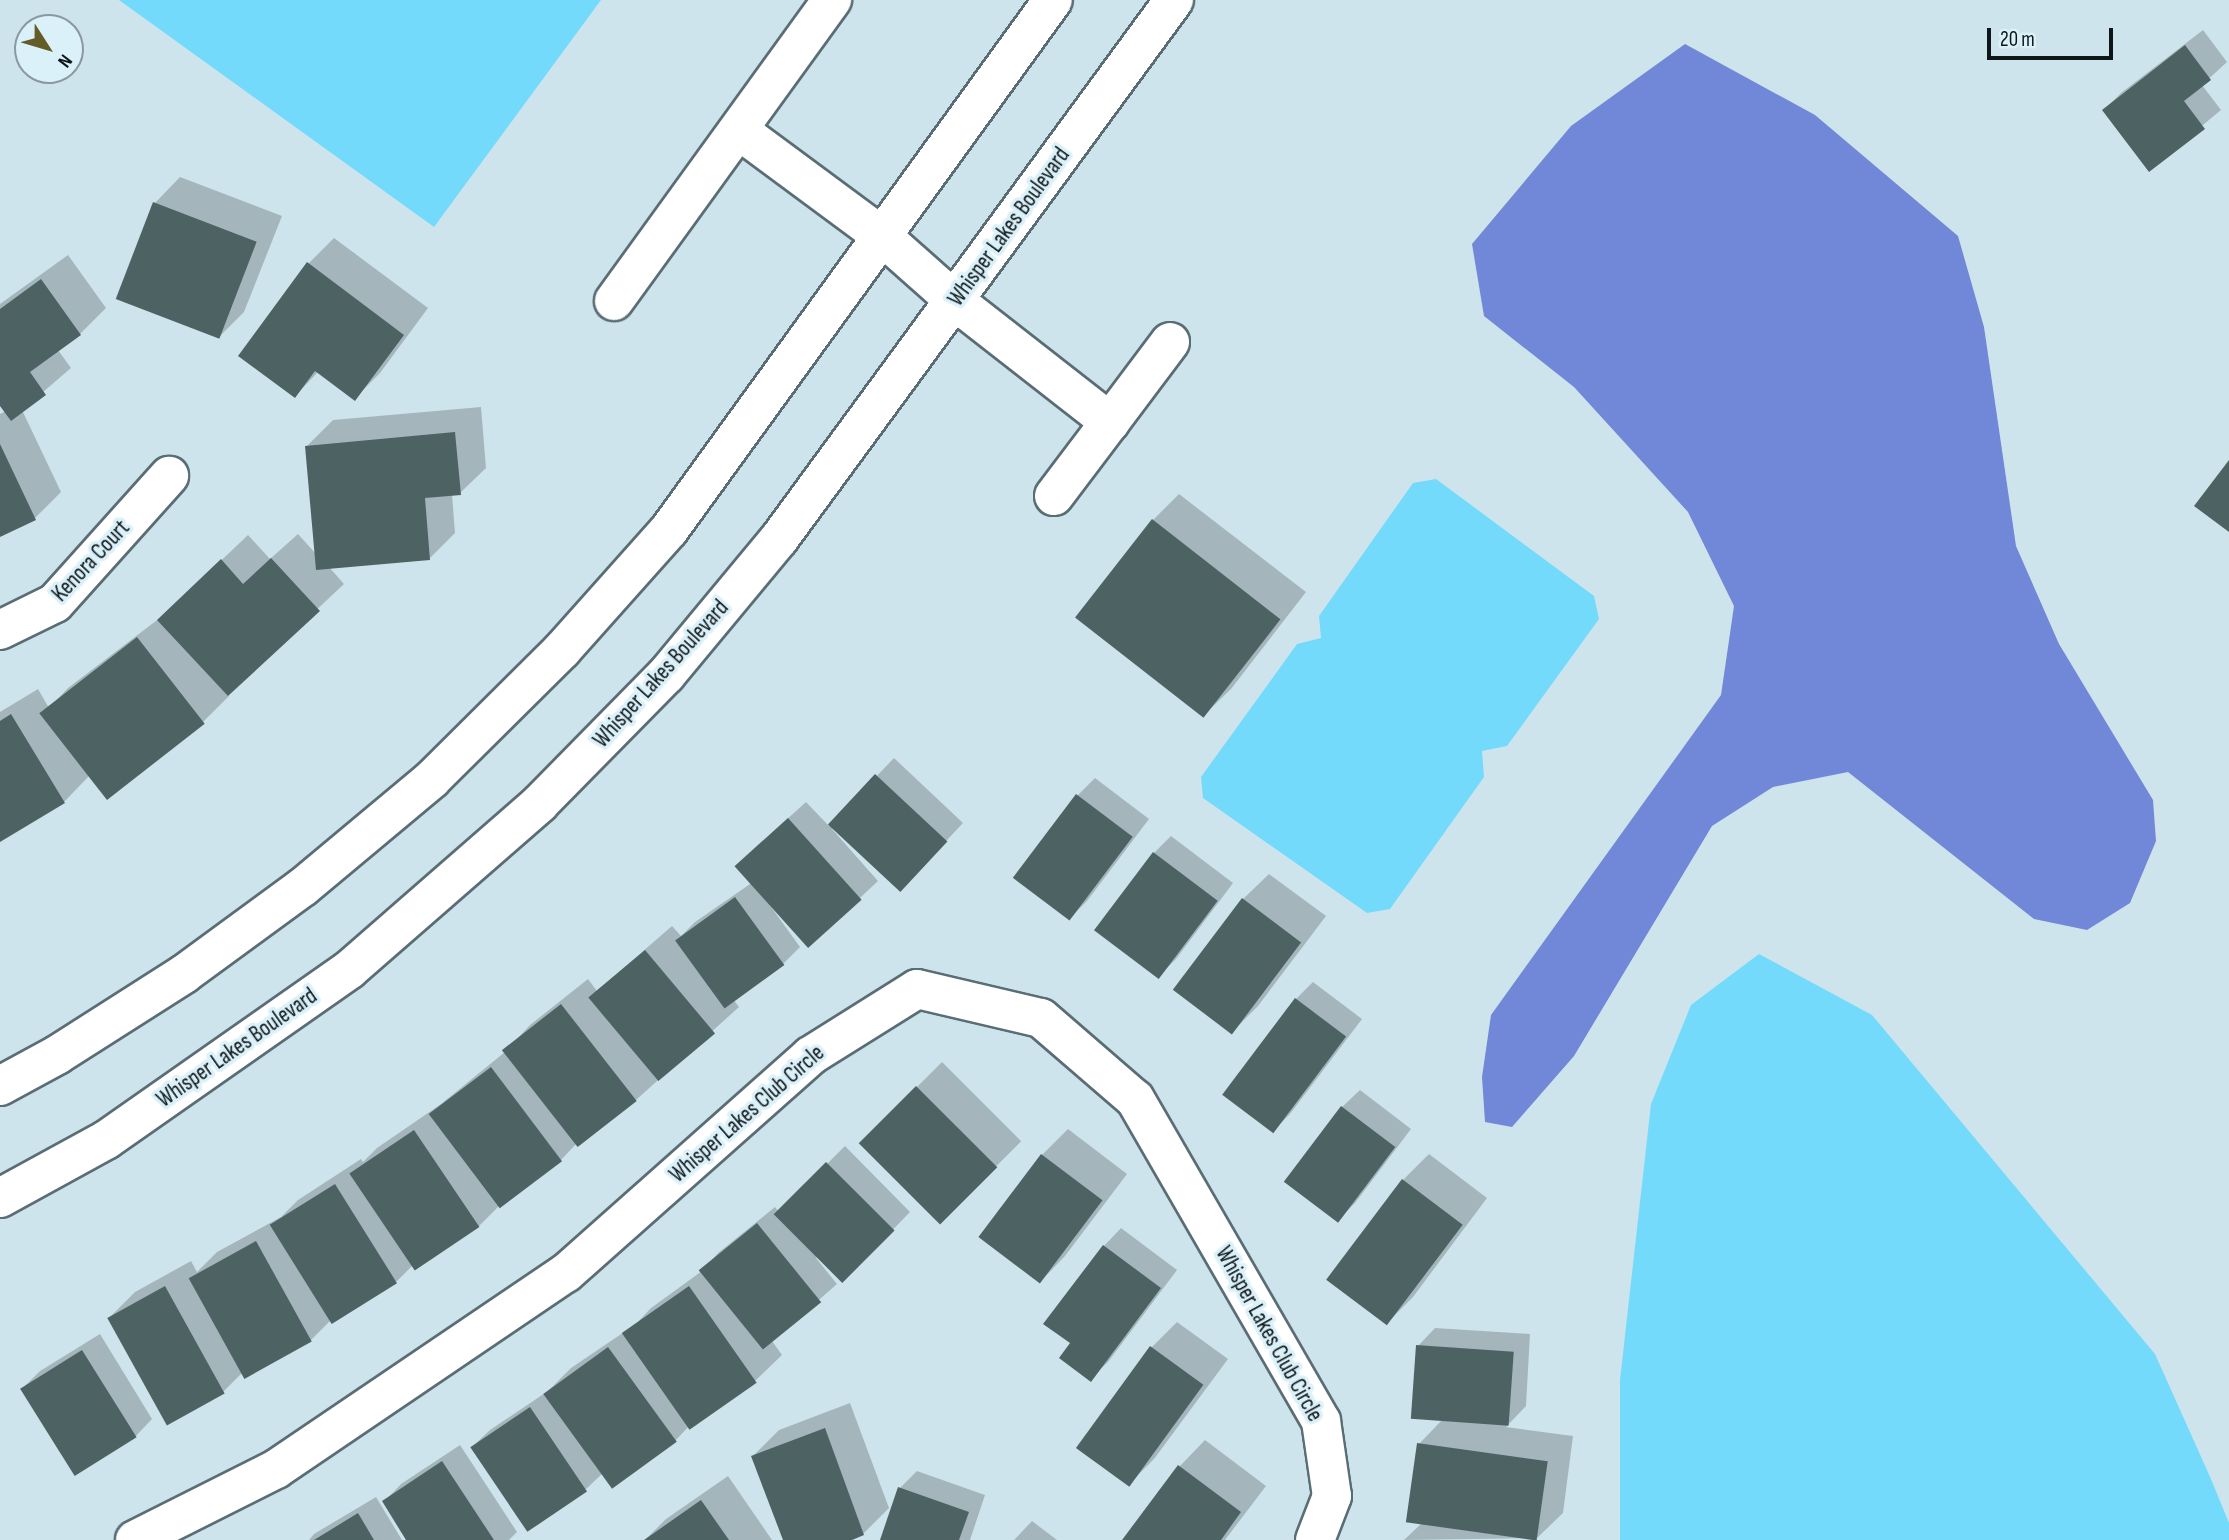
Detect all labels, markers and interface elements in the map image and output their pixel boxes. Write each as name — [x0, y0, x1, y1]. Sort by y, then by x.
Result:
north arrow — [14, 14, 84, 84]
scale bar — [1991, 14, 2117, 58]
text: 20 m — [2000, 27, 2035, 52]
text: N — [52, 50, 77, 72]
street label: Whisper Lakes Boulevard — [942, 142, 1076, 312]
street label: Kenora Court — [46, 515, 136, 607]
street label: Whisper Lakes Boulevard — [587, 594, 735, 754]
street label: Whisper Lakes Boulevard — [152, 982, 322, 1114]
street label: Whisper Lakes Club Circle — [664, 1039, 830, 1189]
street label: Whisper Lakes Club Circle — [1209, 1242, 1329, 1426]

